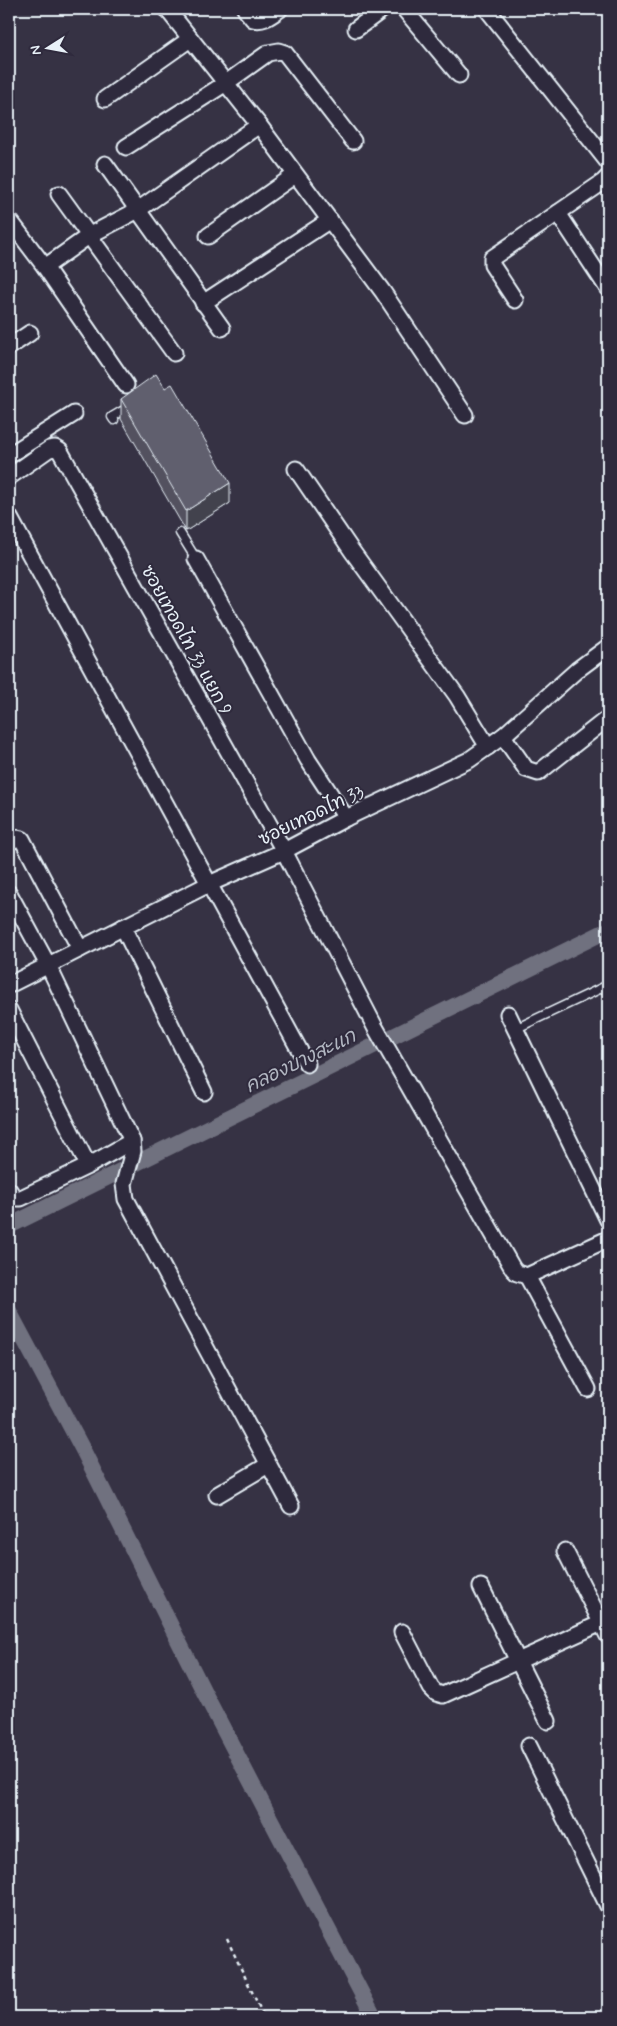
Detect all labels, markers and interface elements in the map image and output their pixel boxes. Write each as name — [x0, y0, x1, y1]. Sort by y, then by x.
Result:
north arrow — [22, 22, 72, 72]
text: N — [26, 44, 46, 57]
street label: ซอยเทอดไท 33 แยก 9 — [135, 560, 239, 720]
street label: ซอยเทอดไท 33 — [254, 778, 368, 852]
water label: คลองบางสะแก — [241, 1023, 362, 1099]

